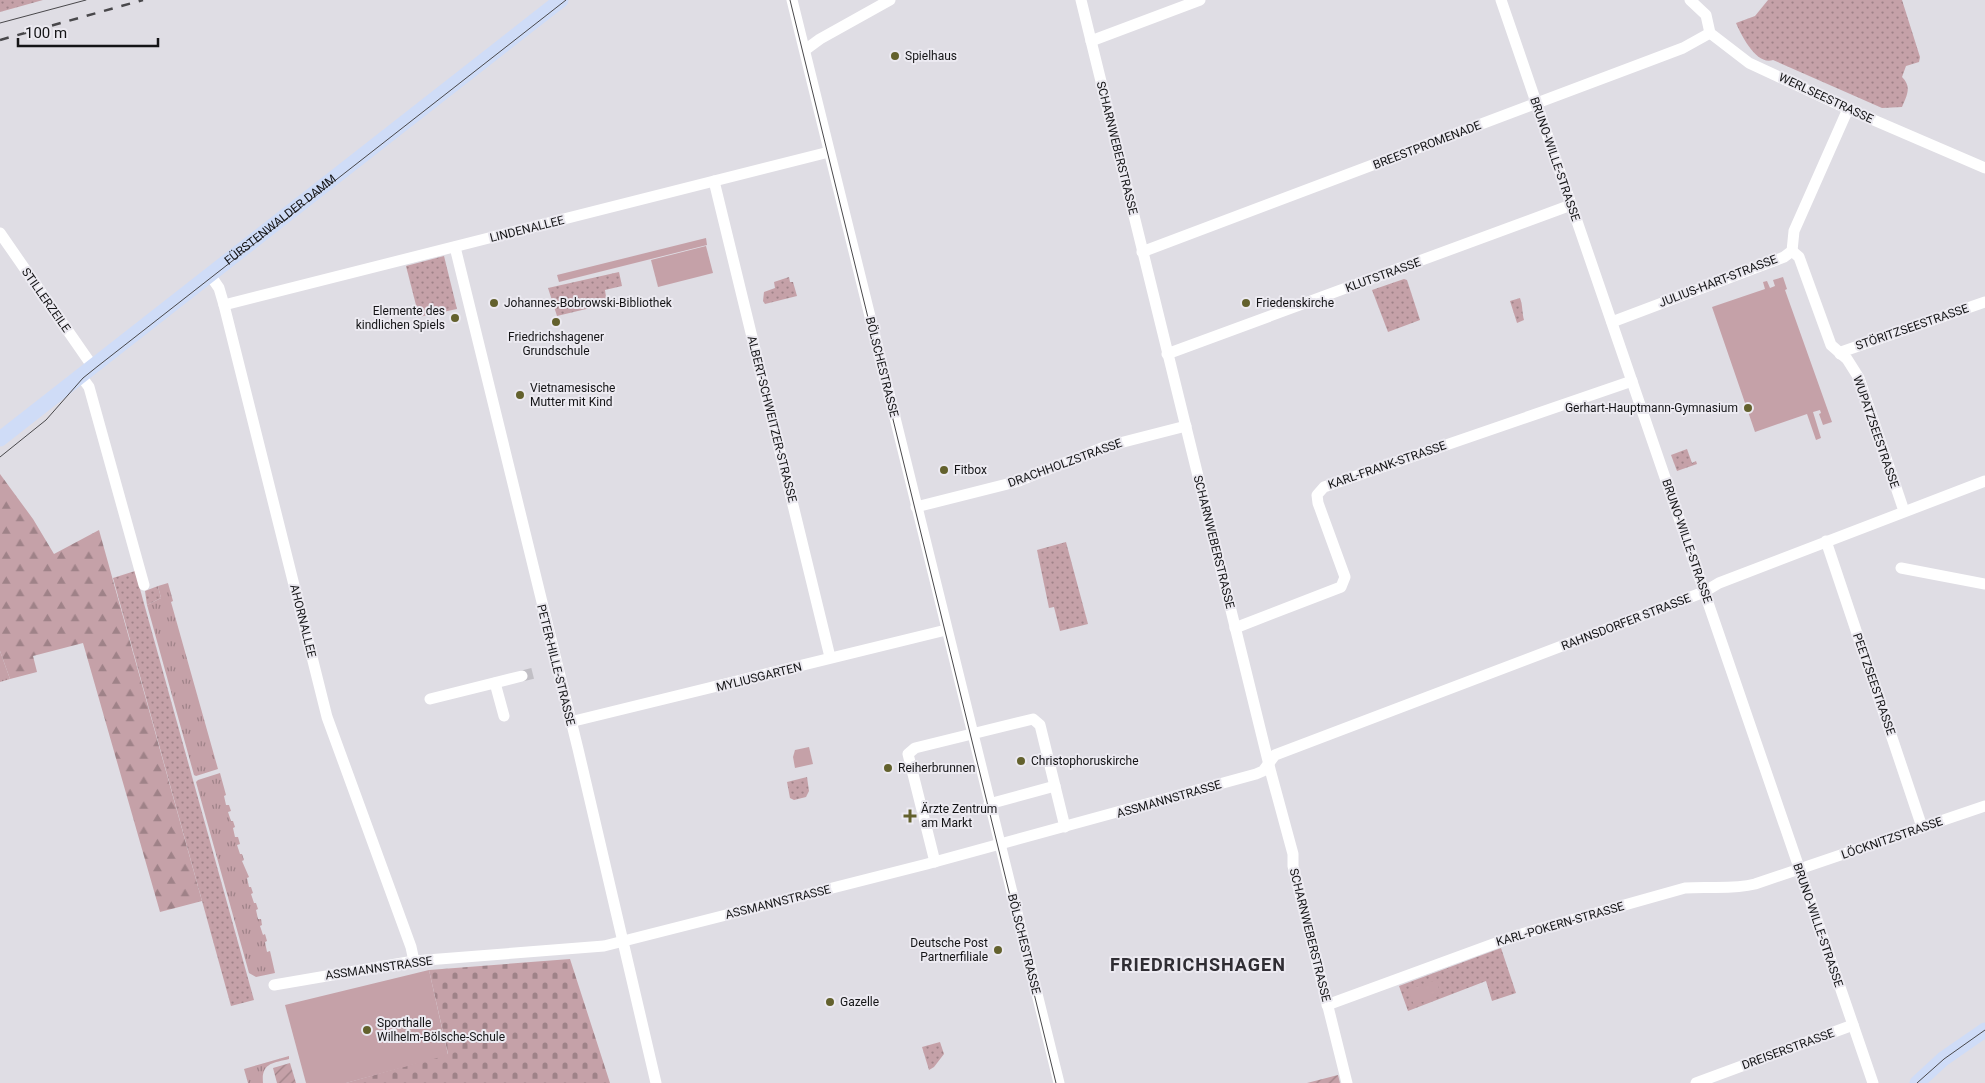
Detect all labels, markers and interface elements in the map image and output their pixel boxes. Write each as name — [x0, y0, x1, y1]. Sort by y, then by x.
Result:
scale bar — [18, 15, 158, 47]
text: 100 m — [25, 24, 67, 42]
place label: Spielhaus — [905, 49, 957, 63]
marker: Spielhaus — [889, 50, 901, 62]
street label: WERLSEESTRASSE — [1777, 70, 1876, 126]
street label: SCHARNWEBERSTRASSE — [1094, 80, 1140, 216]
street label: BRUNO-WILLE-STRASSE — [1527, 95, 1583, 223]
street label: BREESTPROMENADE — [1371, 118, 1483, 172]
street label: FÜRSTENWALDER DAMM — [222, 172, 339, 268]
street label: LINDENALLEE — [488, 213, 566, 245]
street label: JULIUS-HART-STRASSE — [1657, 252, 1779, 310]
street label: KLUTSTRASSE — [1343, 255, 1423, 295]
street label: STILLERZEILE — [19, 265, 73, 335]
place label: Johannes-Bobrowski-Bibliothek — [504, 296, 673, 310]
place label: Friedenskirche — [1256, 296, 1334, 310]
marker: Johannes-Bobrowski-Bibliothek — [488, 297, 500, 309]
marker: Friedenskirche — [1240, 297, 1252, 309]
street label: STÖRITZSEESTRASSE — [1853, 300, 1970, 353]
place label: Elemente des kindlichen Spiels — [356, 304, 445, 332]
marker: Elemente des kindlichen Spiels — [449, 312, 461, 324]
street label: BÖLSCHESTRASSE — [863, 315, 902, 419]
marker: Friedrichshagener Grundschule — [550, 316, 562, 328]
place label: Friedrichshagener Grundschule — [508, 330, 604, 358]
street label: ALBERT-SCHWEITZER-STRASSE — [745, 334, 800, 504]
street label: WUPATZSEESTRASSE — [1850, 374, 1902, 490]
place label: Vietnamesische Mutter mit Kind — [530, 381, 615, 409]
marker: Vietnamesische Mutter mit Kind — [514, 389, 526, 401]
place label: Gerhart-Hauptmann-Gymnasium — [1565, 401, 1738, 415]
marker: Gerhart-Hauptmann-Gymnasium — [1742, 402, 1754, 414]
street label: DRACHHOLZSTRASSE — [1006, 436, 1124, 490]
street label: KARL-FRANK-STRASSE — [1326, 438, 1448, 492]
place label: Fitbox — [954, 463, 987, 477]
marker: Fitbox — [938, 464, 950, 476]
street label: SCHARNWEBERSTRASSE — [1191, 474, 1237, 610]
street label: BRUNO-WILLE-STRASSE — [1659, 477, 1715, 605]
street label: AHORNALLEE — [287, 583, 319, 659]
street label: RAHNSDORFER STRASSE — [1559, 591, 1693, 653]
street label: PETER-HILLE-STRASSE — [534, 603, 578, 727]
street label: PEETZSEESTRASSE — [1850, 631, 1898, 737]
street label: MYLIUSGARTEN — [715, 660, 803, 694]
place label: Christophoruskirche — [1031, 754, 1139, 768]
marker: Christophoruskirche — [1015, 755, 1027, 767]
place label: Reiherbrunnen — [898, 761, 975, 775]
marker: Reiherbrunnen — [882, 762, 894, 774]
street label: ASSMANNSTRASSE — [1115, 777, 1223, 821]
place label: Ärzte Zentrum am Markt — [921, 801, 997, 830]
marker: Ärzte Zentrum am Markt — [903, 809, 917, 823]
street label: LÖCKNITZSTRASSE — [1839, 813, 1945, 862]
street label: BRUNO-WILLE-STRASSE — [1790, 861, 1846, 989]
street label: SCHARNWEBERSTRASSE — [1287, 867, 1333, 1003]
street label: ASSMANNSTRASSE — [724, 882, 832, 922]
street label: BÖLSCHESTRASSE — [1005, 892, 1044, 996]
street label: KARL-POKERN-STRASSE — [1494, 899, 1626, 949]
place label: Deutsche Post Partnerfiliale — [910, 936, 988, 964]
marker: Deutsche Post Partnerfiliale — [992, 944, 1004, 956]
street label: ASSMANNSTRASSE — [324, 954, 434, 982]
district label: FRIEDRICHSHAGEN — [1110, 954, 1286, 975]
place label: Gazelle — [840, 995, 879, 1009]
marker: Gazelle — [824, 996, 836, 1008]
place label: Sporthalle Wilhelm-Bölsche-Schule — [377, 1016, 505, 1044]
marker: Sporthalle Wilhelm-Bölsche-Schule — [361, 1024, 373, 1036]
street label: DREISERSTRASSE — [1740, 1026, 1836, 1072]

